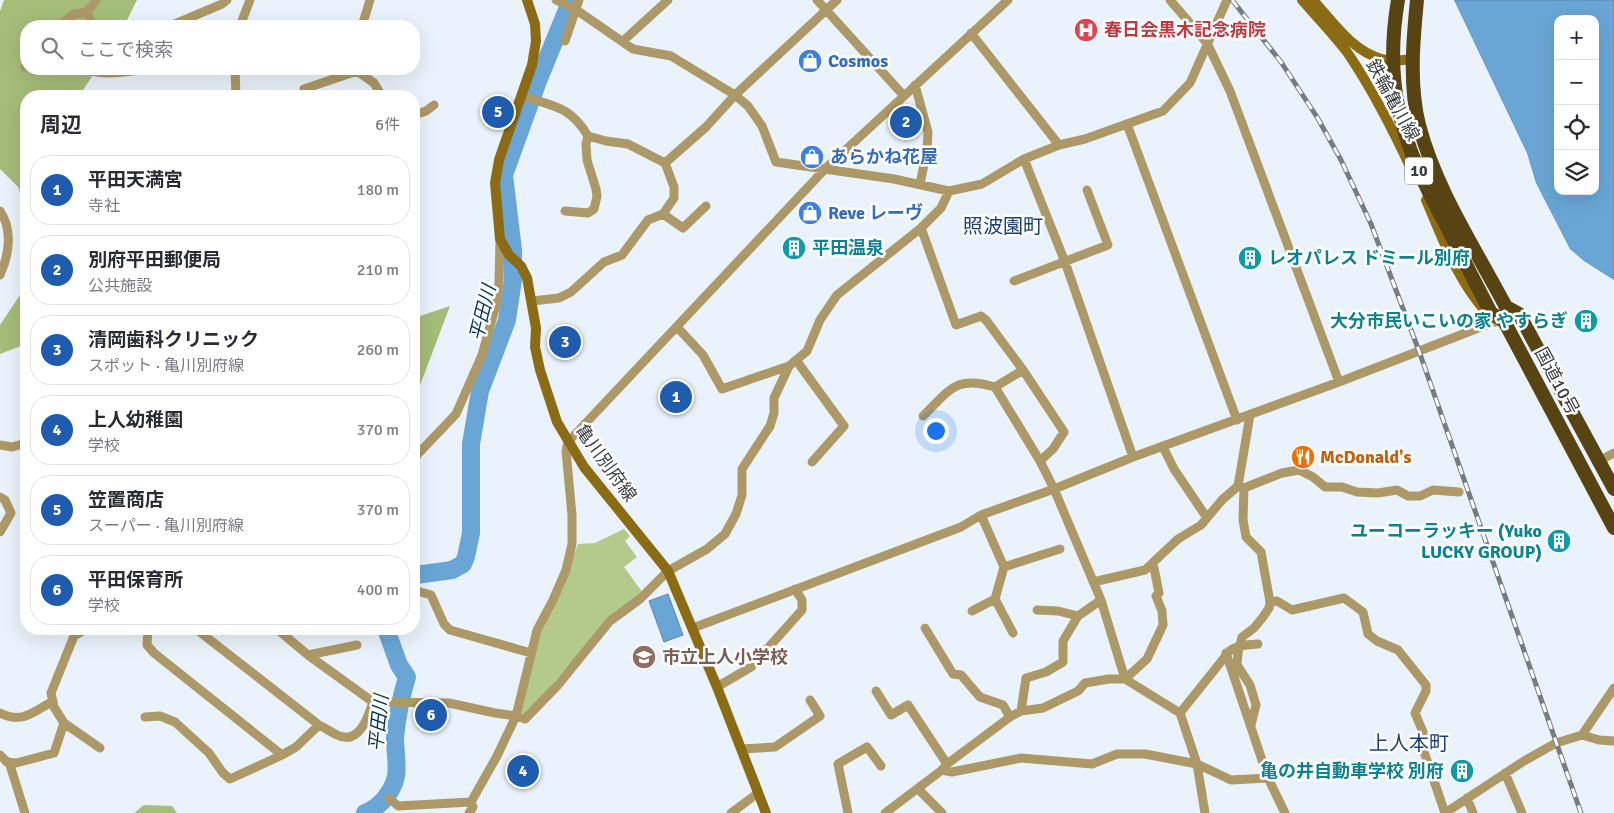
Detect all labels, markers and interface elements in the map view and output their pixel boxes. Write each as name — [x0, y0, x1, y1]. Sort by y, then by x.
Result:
map controls — [1554, 15, 1599, 195]
button: + — [1554, 15, 1599, 60]
hospital icon: 春日会黒木記念病院 — [1073, 17, 1099, 43]
place label: 春日会黒木記念病院 — [1104, 19, 1266, 41]
search box — [20, 20, 420, 75]
icon: search — [38, 34, 66, 62]
text: ここで検索 — [78, 38, 173, 62]
shop icon: Cosmos — [797, 48, 823, 74]
place label: Cosmos — [828, 50, 888, 72]
street label: 鉄輪亀川線 — [1362, 55, 1424, 145]
button: − — [1554, 60, 1599, 105]
pin: 5 — [482, 93, 514, 131]
pin: 2 — [890, 103, 922, 141]
button: locate — [1554, 105, 1599, 150]
text: 周辺 — [40, 112, 82, 138]
text: 6件 — [375, 115, 400, 135]
shop icon: あらかね花屋 — [799, 144, 825, 170]
place label: あらかね花屋 — [830, 146, 938, 168]
button: layers — [1554, 150, 1599, 195]
road number: 10 — [1405, 158, 1433, 185]
text: 平田天満宮 — [88, 168, 183, 192]
text: 1 — [53, 180, 61, 200]
text: 180 m — [357, 180, 399, 200]
text: 寺社 — [88, 196, 120, 216]
shop icon: Reve レーヴ — [797, 200, 823, 226]
place label: Reve レーヴ — [828, 202, 923, 224]
district label: 照波園町 — [963, 214, 1043, 239]
building icon: 平田温泉 — [781, 235, 807, 261]
place label: 平田温泉 — [812, 237, 884, 259]
building icon: レオパレス ドミール別府 — [1237, 245, 1263, 271]
place label: レオパレス ドミール別府 — [1268, 247, 1470, 269]
text: 別府平田郵便局 — [88, 248, 221, 272]
text: 2 — [53, 260, 61, 280]
text: 210 m — [357, 260, 399, 280]
text: 公共施設 — [88, 276, 152, 296]
water label: 平田川 — [464, 281, 502, 344]
building icon: 大分市民いこいの家 やすらぎ — [1573, 308, 1599, 334]
place label: 大分市民いこいの家 やすらぎ — [1330, 310, 1568, 332]
pin: 3 — [549, 323, 581, 361]
text: 清岡歯科クリニック — [88, 328, 259, 352]
text: 3 — [53, 340, 61, 360]
text: 260 m — [357, 340, 399, 360]
street label: 国道10号 — [1530, 343, 1584, 419]
text: スポット · 亀川別府線 — [88, 356, 244, 376]
pin: 1 — [660, 378, 692, 416]
text: 上人幼稚園 — [88, 408, 183, 432]
your location — [923, 418, 949, 444]
text: 4 — [53, 420, 61, 440]
text: 370 m — [357, 420, 399, 440]
street label: 亀川別府線 — [571, 420, 641, 506]
text: 学校 — [88, 436, 120, 456]
restaurant icon: McDonald's — [1290, 444, 1316, 470]
place label: McDonald's — [1320, 446, 1411, 468]
text: 笠置商店 — [88, 488, 164, 512]
text: 5 — [53, 500, 61, 520]
text: 370 m — [357, 500, 399, 520]
text: スーパー · 亀川別府線 — [88, 516, 244, 536]
place label: ユーコーラッキー (Yuko LUCKY GROUP) — [1350, 520, 1542, 563]
building icon: ユーコーラッキー (Yuko LUCKY GROUP) — [1546, 528, 1572, 554]
text: 平田保育所 — [88, 568, 183, 592]
text: 6 — [53, 580, 61, 600]
text: 400 m — [357, 580, 399, 600]
text: 学校 — [88, 596, 120, 616]
school or university icon: 市立上人小学校 — [631, 644, 657, 670]
place label: 市立上人小学校 — [662, 646, 788, 668]
water label: 平田川 — [364, 691, 394, 753]
pin: 6 — [415, 696, 447, 734]
district label: 上人本町 — [1369, 731, 1449, 756]
pin: 4 — [507, 752, 539, 790]
building icon: 亀の井自動車学校 別府 — [1449, 758, 1475, 784]
place label: 亀の井自動車学校 別府 — [1260, 760, 1444, 782]

